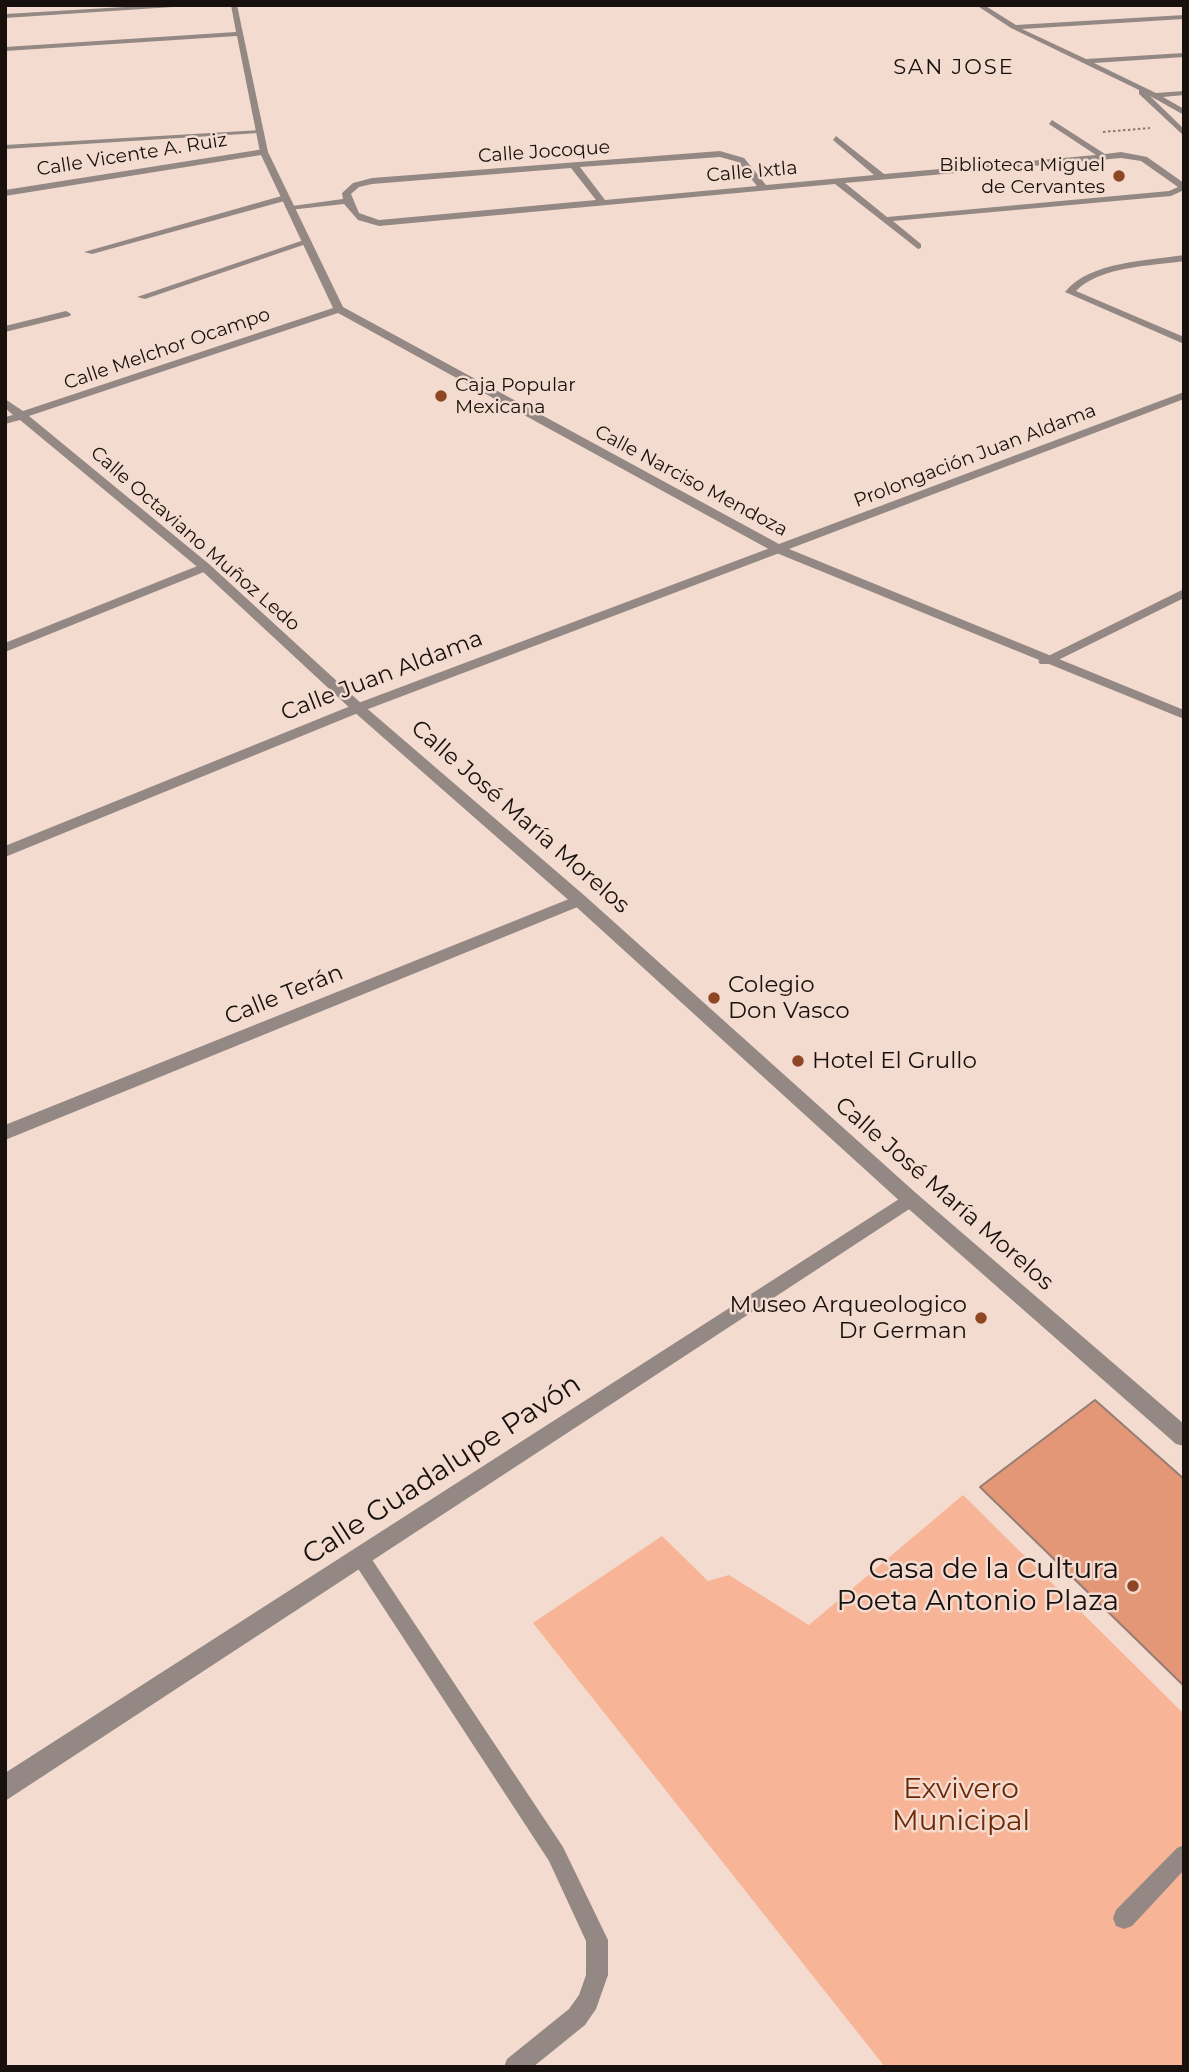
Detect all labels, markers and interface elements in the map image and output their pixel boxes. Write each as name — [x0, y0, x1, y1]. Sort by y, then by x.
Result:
district label: SAN JOSE — [894, 55, 1014, 81]
street label: Calle Vicente A. Ruiz — [35, 129, 229, 181]
street label: Calle Jocoque — [477, 136, 611, 168]
place label: Biblioteca Miguel de Cervantes — [939, 154, 1105, 198]
street label: Calle Ixtla — [706, 157, 798, 187]
marker: Biblioteca Miguel de Cervantes — [1111, 168, 1127, 184]
street label: Calle Melchor Ocampo — [61, 303, 273, 395]
place label: Caja Popular Mexicana — [455, 374, 576, 418]
marker: Caja Popular Mexicana — [433, 388, 449, 404]
street label: Prolongación Juan Aldama — [851, 399, 1099, 513]
street label: Calle Narciso Mendoza — [591, 420, 791, 542]
street label: Calle Octaviano Muñoz Ledo — [86, 442, 304, 636]
street label: Calle Juan Aldama — [277, 625, 487, 727]
street label: Calle José María Morelos — [405, 715, 635, 919]
street label: Calle Terán — [221, 959, 347, 1031]
place label: Colegio Don Vasco — [728, 971, 850, 1025]
marker: Colegio Don Vasco — [706, 990, 722, 1006]
place label: Hotel El Grullo — [812, 1047, 977, 1075]
marker: Hotel El Grullo — [790, 1053, 806, 1069]
street label: Calle José María Morelos — [829, 1092, 1059, 1296]
place label: Museo Arqueologico Dr German — [730, 1291, 967, 1345]
marker: Museo Arqueologico Dr German — [973, 1310, 989, 1326]
street label: Calle Guadalupe Pavón — [297, 1367, 587, 1573]
place label: Casa de la Cultura Poeta Antonio Plaza — [836, 1553, 1119, 1619]
marker: Casa de la Cultura Poeta Antonio Plaza — [1125, 1578, 1141, 1594]
park label: Exvivero Municipal — [892, 1773, 1030, 1839]

